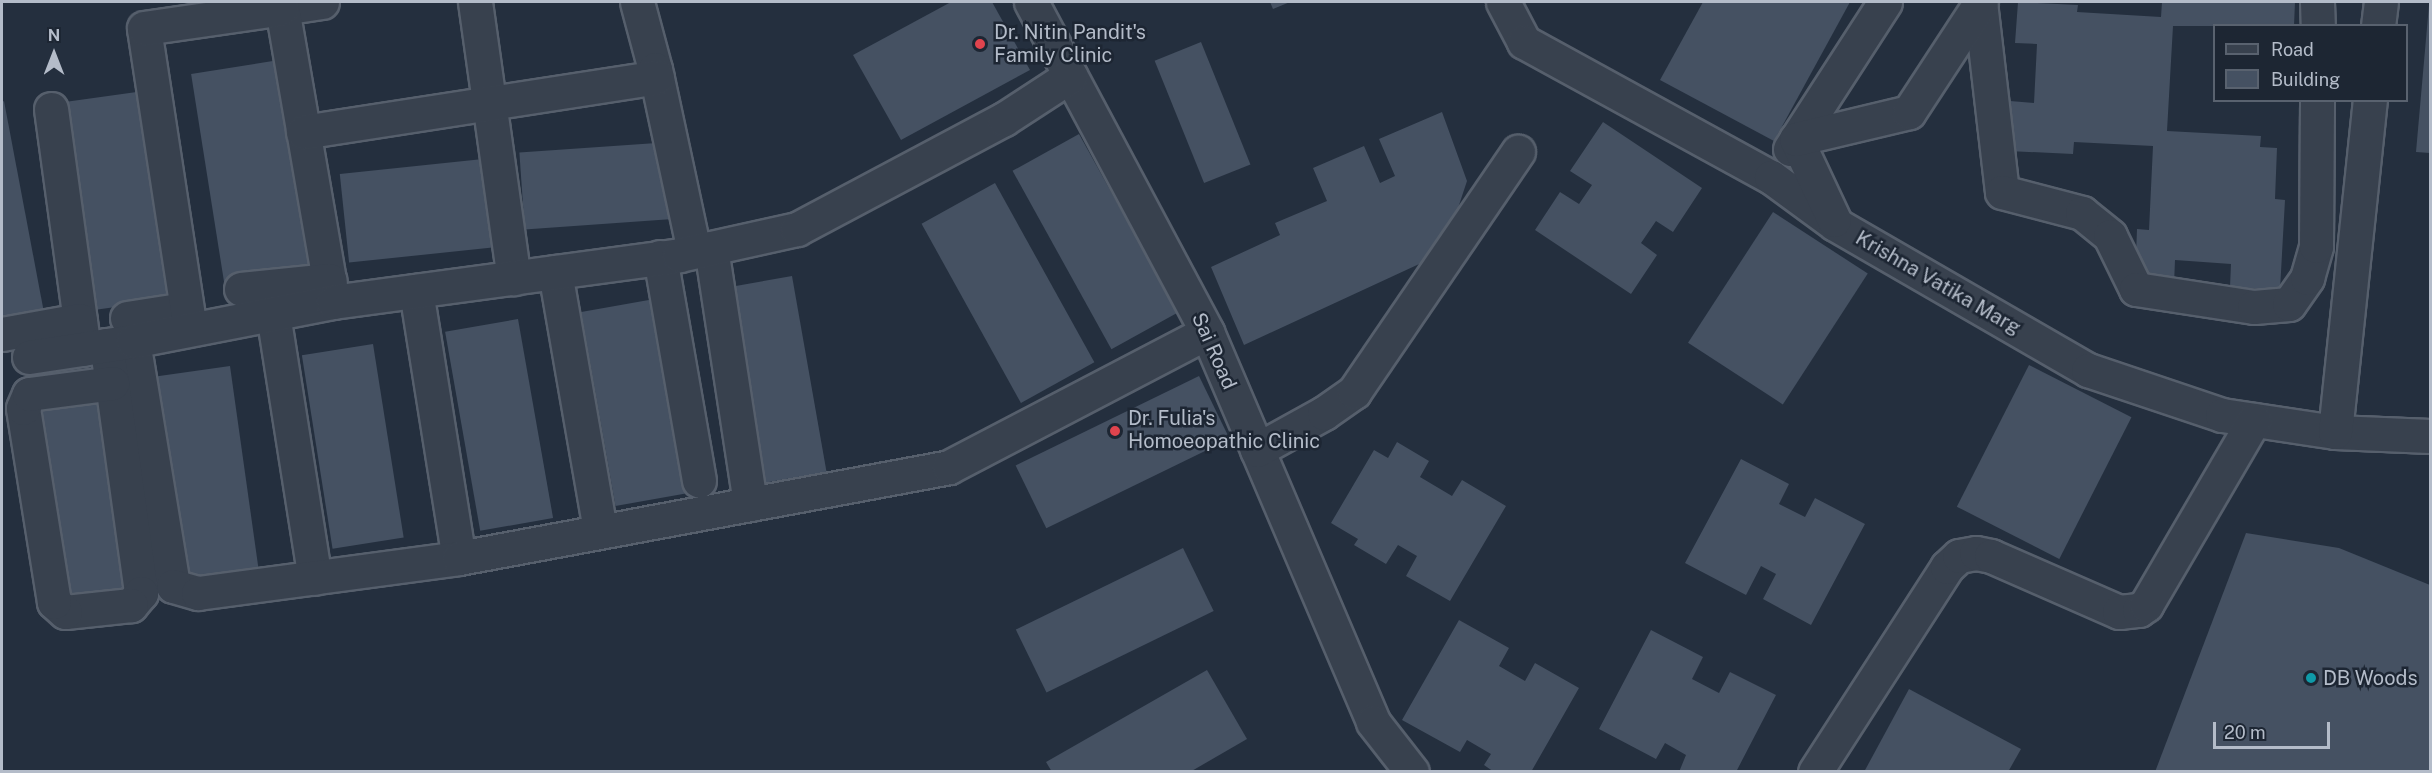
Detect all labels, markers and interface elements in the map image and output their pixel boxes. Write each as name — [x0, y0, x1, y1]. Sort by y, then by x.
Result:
place label: Dr. Nitin Pandit's Family Clinic — [994, 20, 1146, 67]
north arrow — [24, 24, 84, 84]
legend — [2213, 24, 2408, 102]
text: N — [48, 26, 60, 45]
marker: Dr. Nitin Pandit's Family Clinic — [971, 35, 989, 53]
text: Road — [2271, 39, 2314, 60]
text: Building — [2271, 69, 2340, 90]
street label: Krishna Vatika Marg — [1851, 226, 2025, 340]
street label: Sai Road — [1186, 309, 1242, 393]
place label: Dr. Fulia's Homoeopathic Clinic — [1128, 407, 1320, 454]
marker: Dr. Fulia's Homoeopathic Clinic — [1106, 422, 1124, 440]
place label: DB Woods — [2323, 666, 2418, 690]
marker: DB Woods — [2304, 671, 2318, 685]
scale bar — [2216, 710, 2333, 748]
text: 20 m — [2224, 722, 2266, 743]

